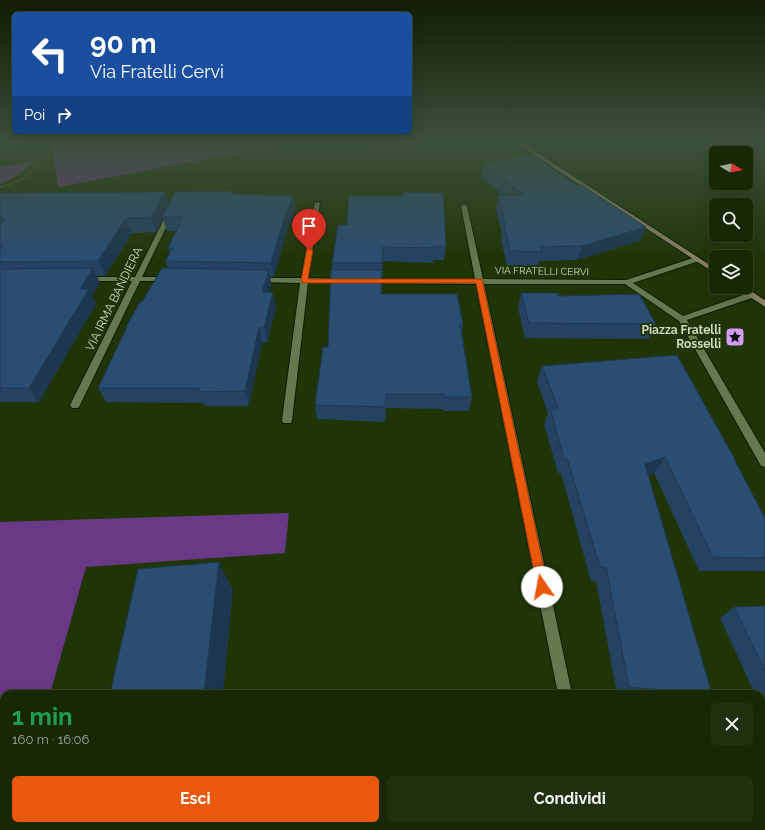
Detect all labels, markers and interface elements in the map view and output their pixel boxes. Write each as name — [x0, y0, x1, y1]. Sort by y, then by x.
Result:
text: 90 m — [90, 27, 156, 60]
icon: left — [24, 28, 76, 80]
text: Via Fratelli Cervi — [90, 61, 224, 82]
icon: right — [53, 104, 75, 126]
text: Poi — [24, 106, 45, 124]
north arrow — [709, 146, 753, 190]
map controls — [709, 146, 753, 294]
button: search — [709, 198, 753, 242]
pin — [292, 209, 326, 250]
icon: arrive — [298, 215, 320, 237]
street label: VIA IRMA BANDIERA — [83, 245, 145, 353]
button: layers — [709, 250, 753, 294]
street label: VIA FRATELLI CERVI — [495, 265, 589, 277]
place label: Piazza Fratelli Rosselli — [642, 323, 721, 351]
place icon: Piazza Fratelli Rosselli — [724, 326, 746, 348]
position arrow — [521, 566, 563, 608]
text: 1 min — [12, 702, 73, 731]
button: close — [711, 703, 753, 745]
text: 160 m · 16:06 — [12, 732, 89, 747]
button: Esci — [12, 776, 379, 822]
button: Condividi — [387, 776, 753, 822]

